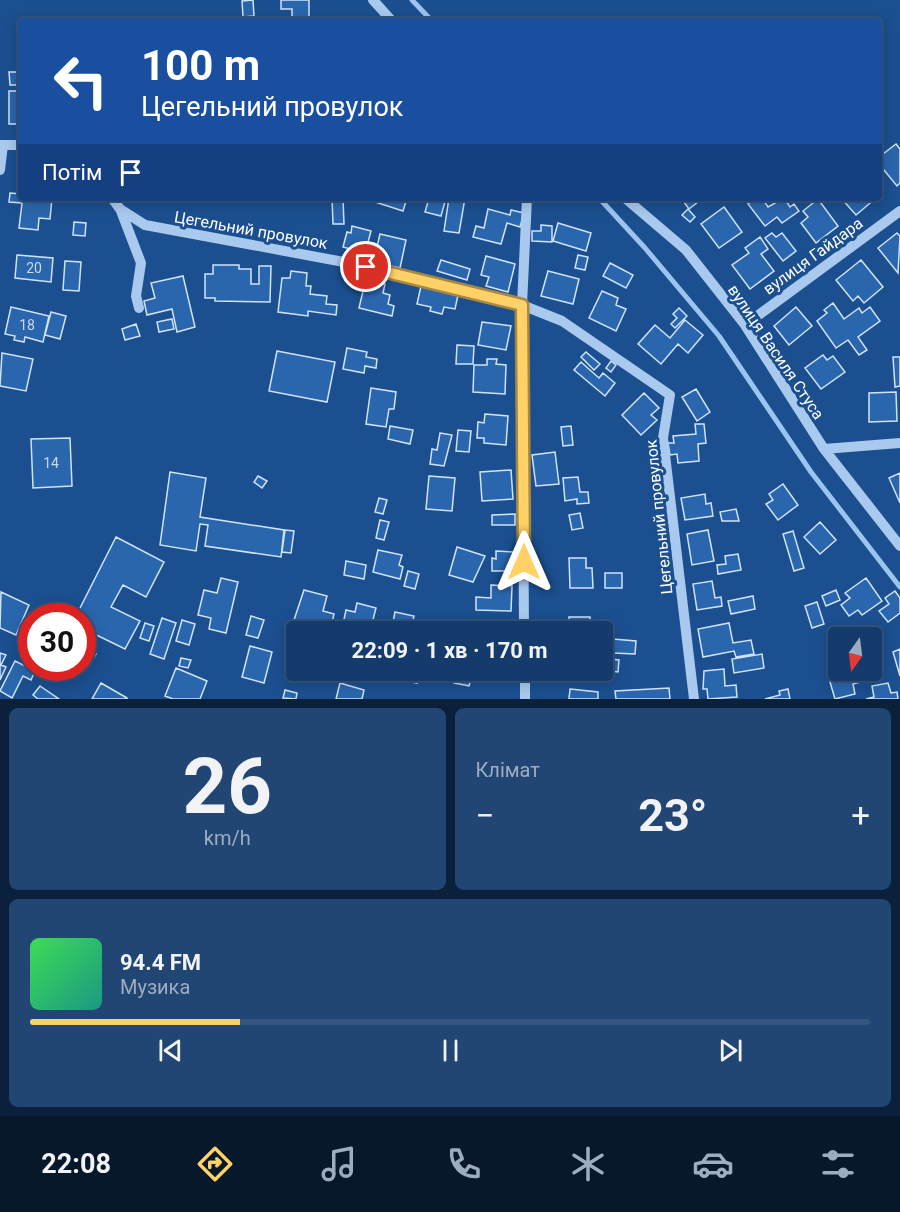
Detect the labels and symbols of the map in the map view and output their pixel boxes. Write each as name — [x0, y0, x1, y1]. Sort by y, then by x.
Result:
street label: Цегельний провулок — [173, 207, 330, 253]
street label: вулиця Гайдара — [760, 214, 866, 298]
pin — [340, 241, 391, 292]
house number: 20 — [26, 260, 42, 276]
street label: вулиця Василя Стуса — [724, 281, 828, 423]
house number: 18 — [19, 317, 35, 333]
street label: Цегельний провулок — [641, 438, 677, 595]
house number: 14 — [43, 455, 59, 471]
position arrow — [492, 530, 556, 594]
speed limit sign: 30 — [18, 603, 96, 681]
north arrow — [828, 627, 882, 681]

